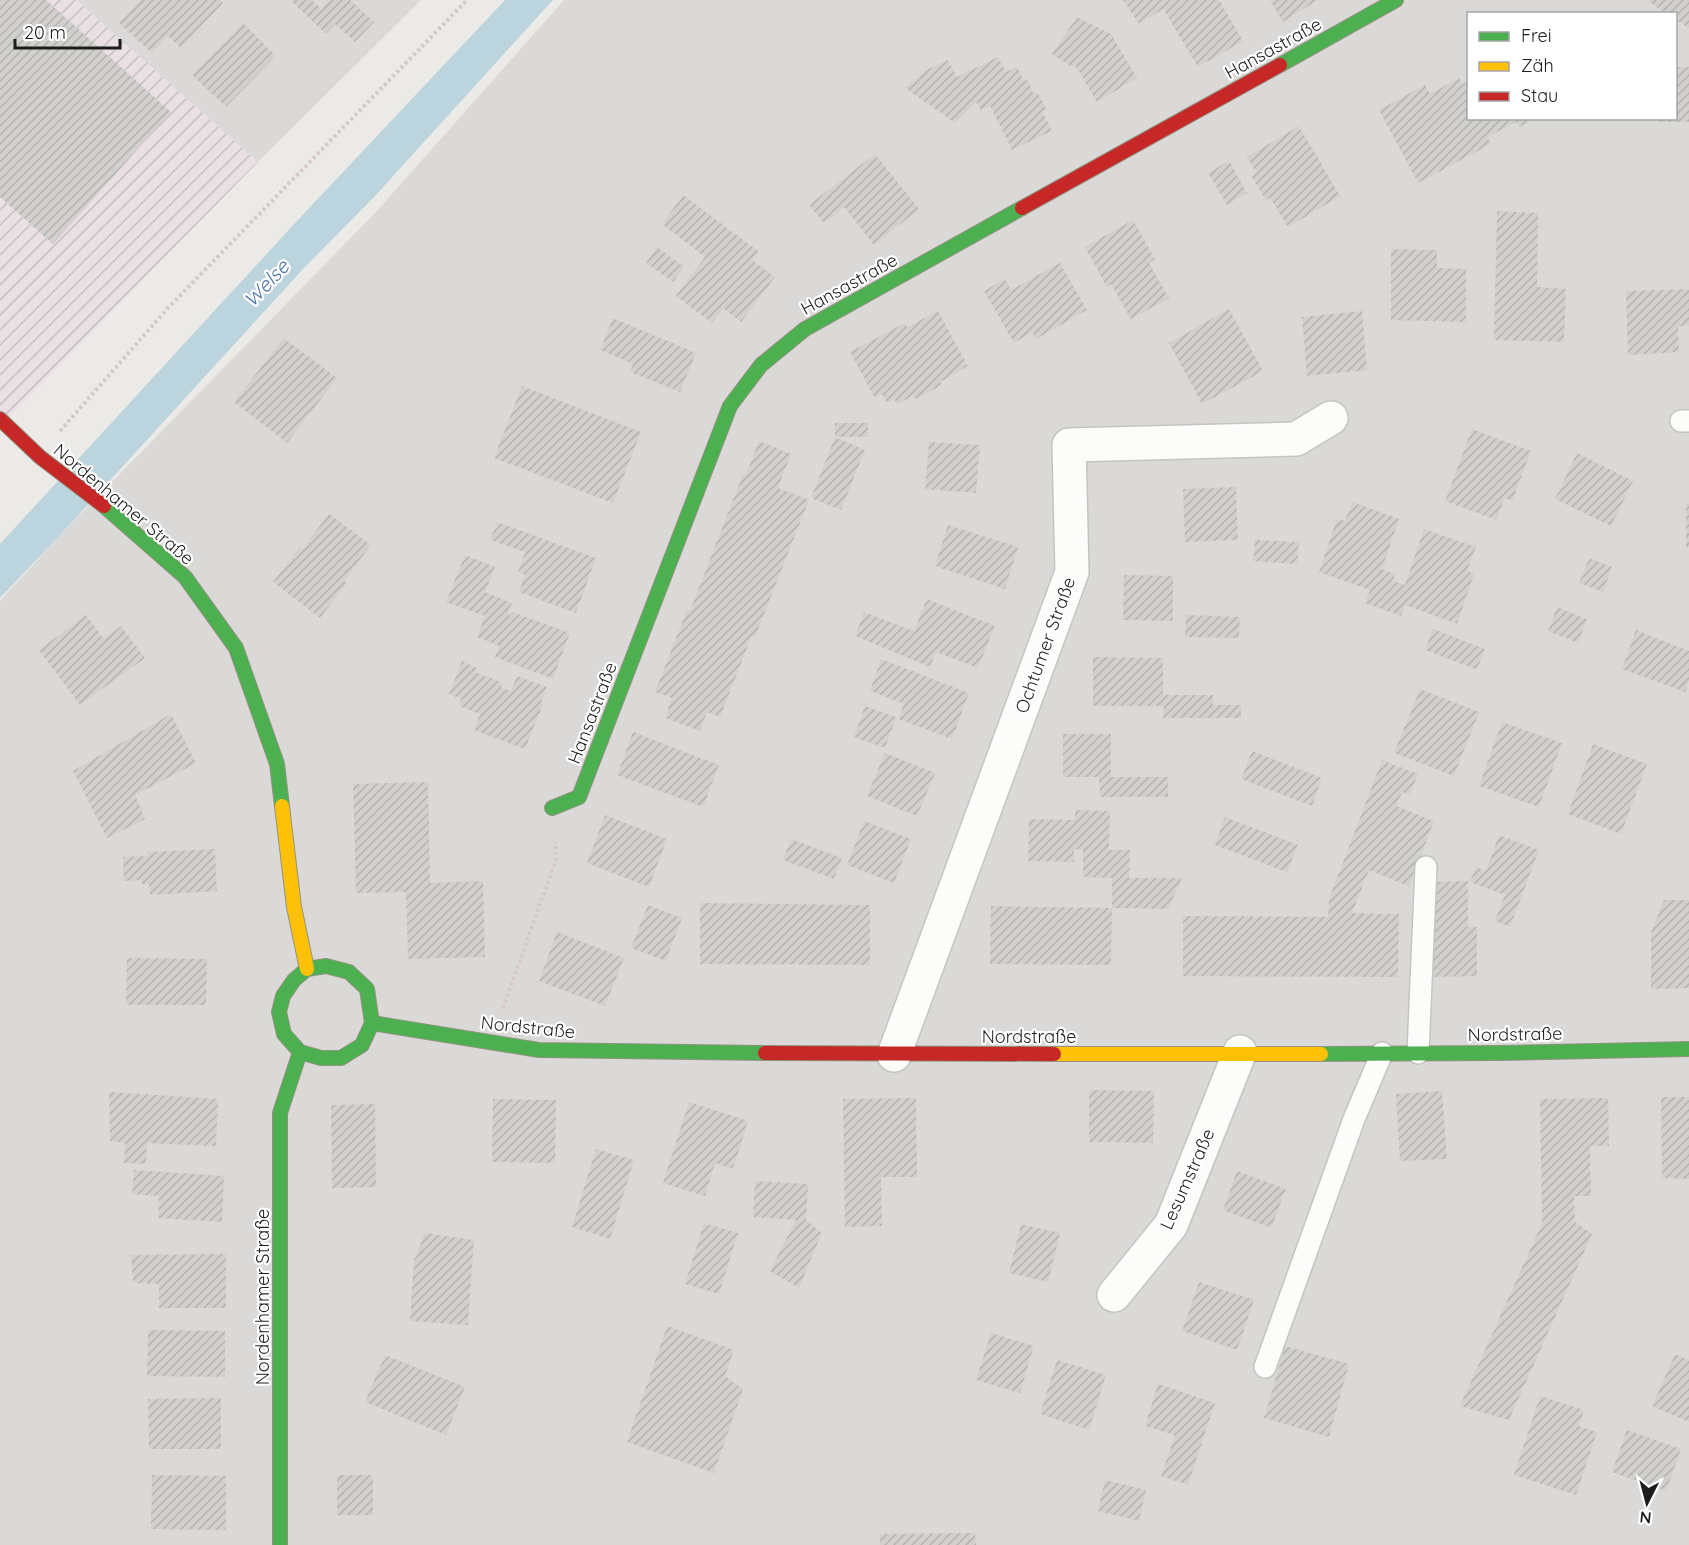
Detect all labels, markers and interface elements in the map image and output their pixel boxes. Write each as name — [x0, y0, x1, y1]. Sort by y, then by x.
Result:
scale bar — [15, 12, 120, 50]
street label: Hansastraße — [1221, 12, 1325, 84]
legend — [1467, 12, 1677, 120]
text: 20 m — [24, 21, 66, 44]
text: Frei — [1521, 24, 1552, 47]
text: Zäh — [1521, 54, 1554, 77]
text: Stau — [1521, 84, 1558, 107]
street label: Hansastraße — [797, 248, 901, 320]
water label: Welse — [238, 254, 295, 312]
street label: Nordenhamer Straße — [49, 438, 199, 570]
street label: Ochtumer Straße — [1010, 574, 1080, 716]
street label: Hansastraße — [562, 659, 622, 767]
street label: Nordstraße — [480, 1011, 576, 1043]
street label: Nordstraße — [1467, 1022, 1563, 1046]
street label: Nordstraße — [982, 1025, 1076, 1048]
street label: Lesumstraße — [1155, 1125, 1219, 1233]
street label: Nordenhamer Straße — [251, 1209, 274, 1385]
north arrow — [1617, 1473, 1677, 1533]
text: N — [1639, 1507, 1652, 1528]

